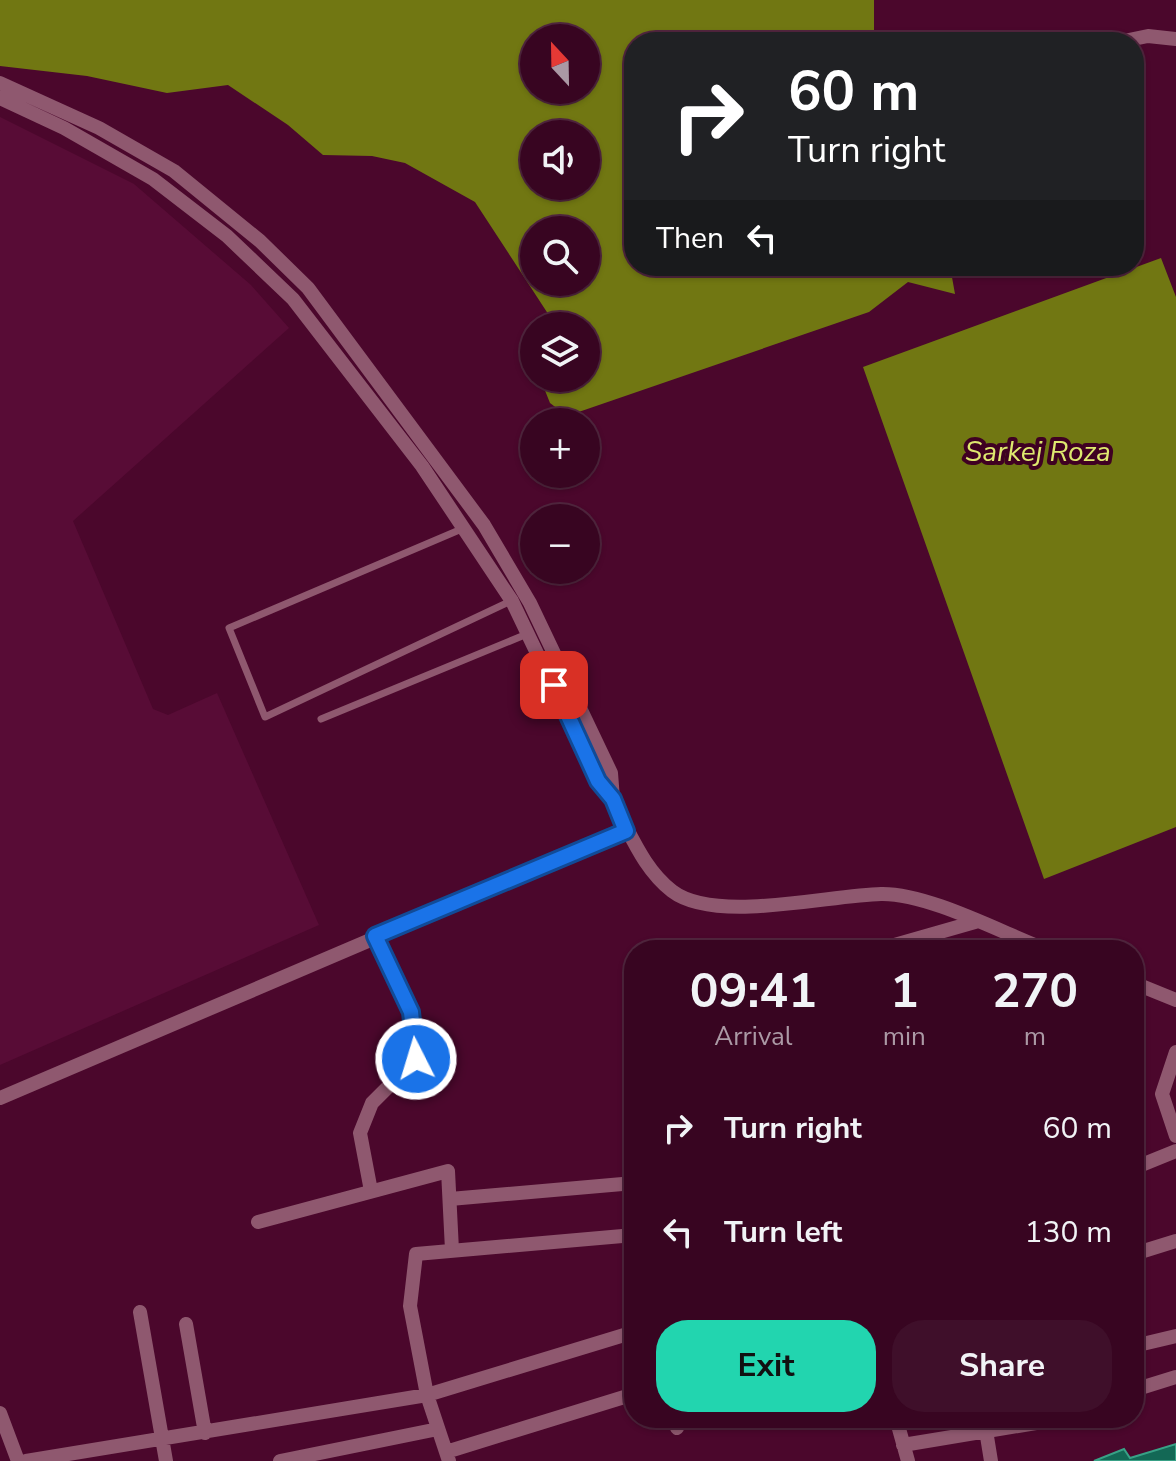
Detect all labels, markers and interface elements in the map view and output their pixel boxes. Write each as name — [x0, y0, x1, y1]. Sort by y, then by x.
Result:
north arrow — [520, 24, 600, 104]
map controls — [520, 24, 600, 584]
text: 60 m — [788, 53, 919, 130]
icon: right — [656, 64, 760, 168]
button: sound — [520, 120, 600, 200]
text: Turn right — [788, 126, 945, 175]
button: search — [520, 216, 600, 296]
icon: left — [740, 216, 784, 260]
text: Then — [656, 218, 724, 259]
button: layers — [520, 312, 600, 392]
button: + — [520, 408, 600, 488]
water label: Sarkej Roza — [965, 433, 1111, 471]
button: − — [520, 504, 600, 584]
pin — [520, 651, 588, 719]
icon: arrive — [532, 663, 576, 707]
text: 09:41 — [690, 958, 817, 1024]
text: 1 — [890, 958, 919, 1024]
text: 270 — [992, 958, 1078, 1024]
position arrow — [374, 1017, 458, 1101]
text: Arrival — [714, 1019, 793, 1054]
text: min — [883, 1019, 926, 1054]
text: m — [1024, 1019, 1046, 1054]
icon: right — [656, 1106, 700, 1150]
text: Turn right — [724, 1108, 862, 1149]
text: 60 m — [1043, 1108, 1112, 1149]
icon: left — [656, 1210, 700, 1254]
text: Turn left — [724, 1212, 842, 1253]
text: 130 m — [1025, 1212, 1112, 1253]
button: Exit — [656, 1320, 876, 1412]
button: Share — [892, 1320, 1112, 1412]

